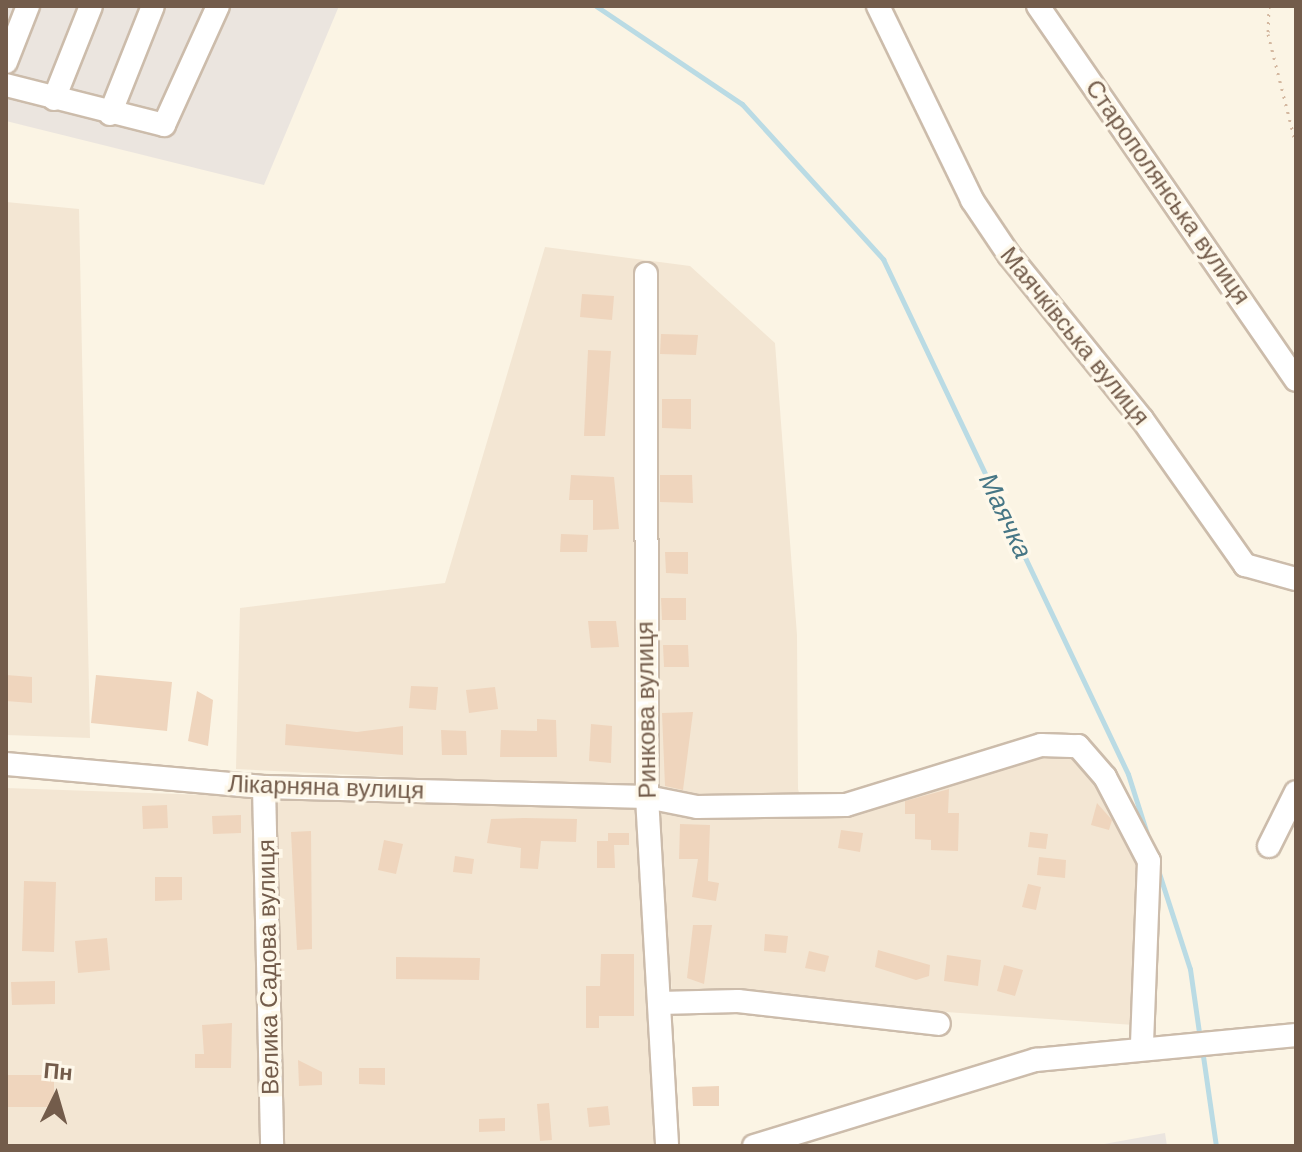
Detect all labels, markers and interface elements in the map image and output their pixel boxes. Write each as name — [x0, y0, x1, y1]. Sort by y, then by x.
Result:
street label: Старополянська вулиця — [1079, 74, 1257, 310]
street label: Маячківська вулиця — [994, 241, 1156, 431]
water label: Маячка — [972, 468, 1038, 564]
street label: Ринкова вулиця — [630, 621, 662, 799]
street label: Лікарняна вулиця — [227, 769, 425, 805]
street label: Велика Садова вулиця — [251, 839, 285, 1095]
north arrow — [16, 1056, 96, 1136]
text: Пн — [43, 1058, 74, 1085]

